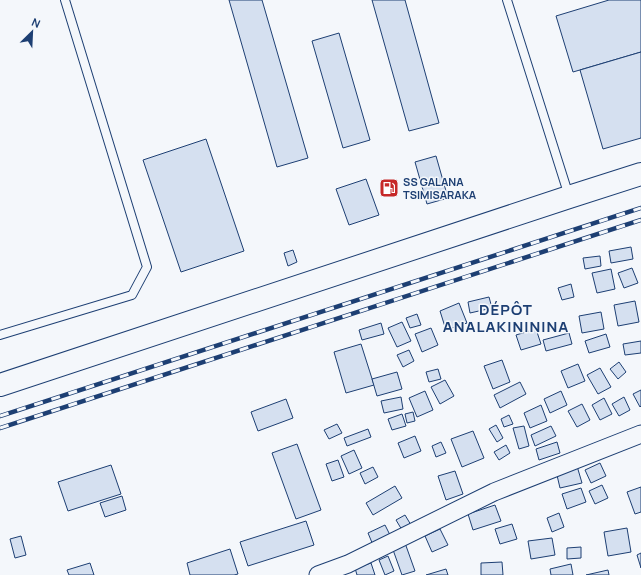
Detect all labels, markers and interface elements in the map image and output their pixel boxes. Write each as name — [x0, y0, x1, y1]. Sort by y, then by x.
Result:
north arrow — [12, 12, 52, 52]
text: N — [30, 14, 43, 31]
place label: SS GALANA TSIMISARAKA — [403, 174, 477, 202]
fuel station icon: SS GALANA TSIMISARAKA — [378, 177, 400, 199]
district label: DÉPÔT ANALAKINININA — [443, 299, 569, 337]

